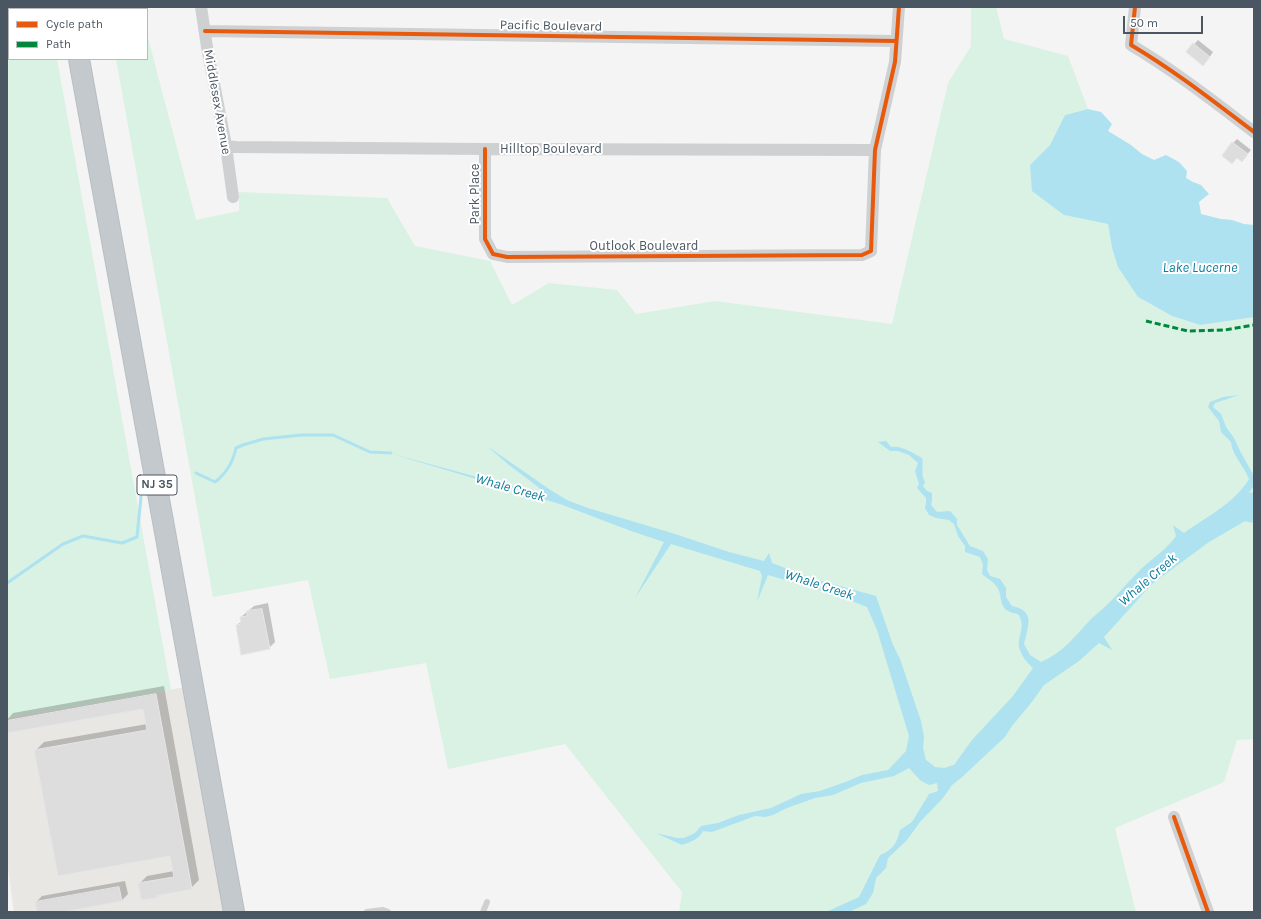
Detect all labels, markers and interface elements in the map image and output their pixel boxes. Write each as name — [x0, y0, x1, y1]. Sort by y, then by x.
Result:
legend — [8, 8, 148, 60]
scale bar — [1125, 8, 1205, 34]
text: 50 m — [1130, 16, 1158, 30]
text: Cycle path — [46, 17, 103, 31]
street label: Pacific Boulevard — [500, 17, 602, 35]
text: Path — [46, 37, 71, 51]
street label: Middlesex Avenue — [200, 48, 234, 156]
street label: Hilltop Boulevard — [500, 141, 602, 157]
street label: Park Place — [467, 164, 483, 224]
street label: Outlook Boulevard — [590, 238, 698, 254]
water label: Lake Lucerne — [1163, 260, 1237, 276]
water label: Whale Creek — [473, 470, 547, 506]
road number: NJ 35 — [137, 475, 177, 495]
water label: Whale Creek — [1115, 550, 1181, 610]
water label: Whale Creek — [782, 566, 856, 604]

